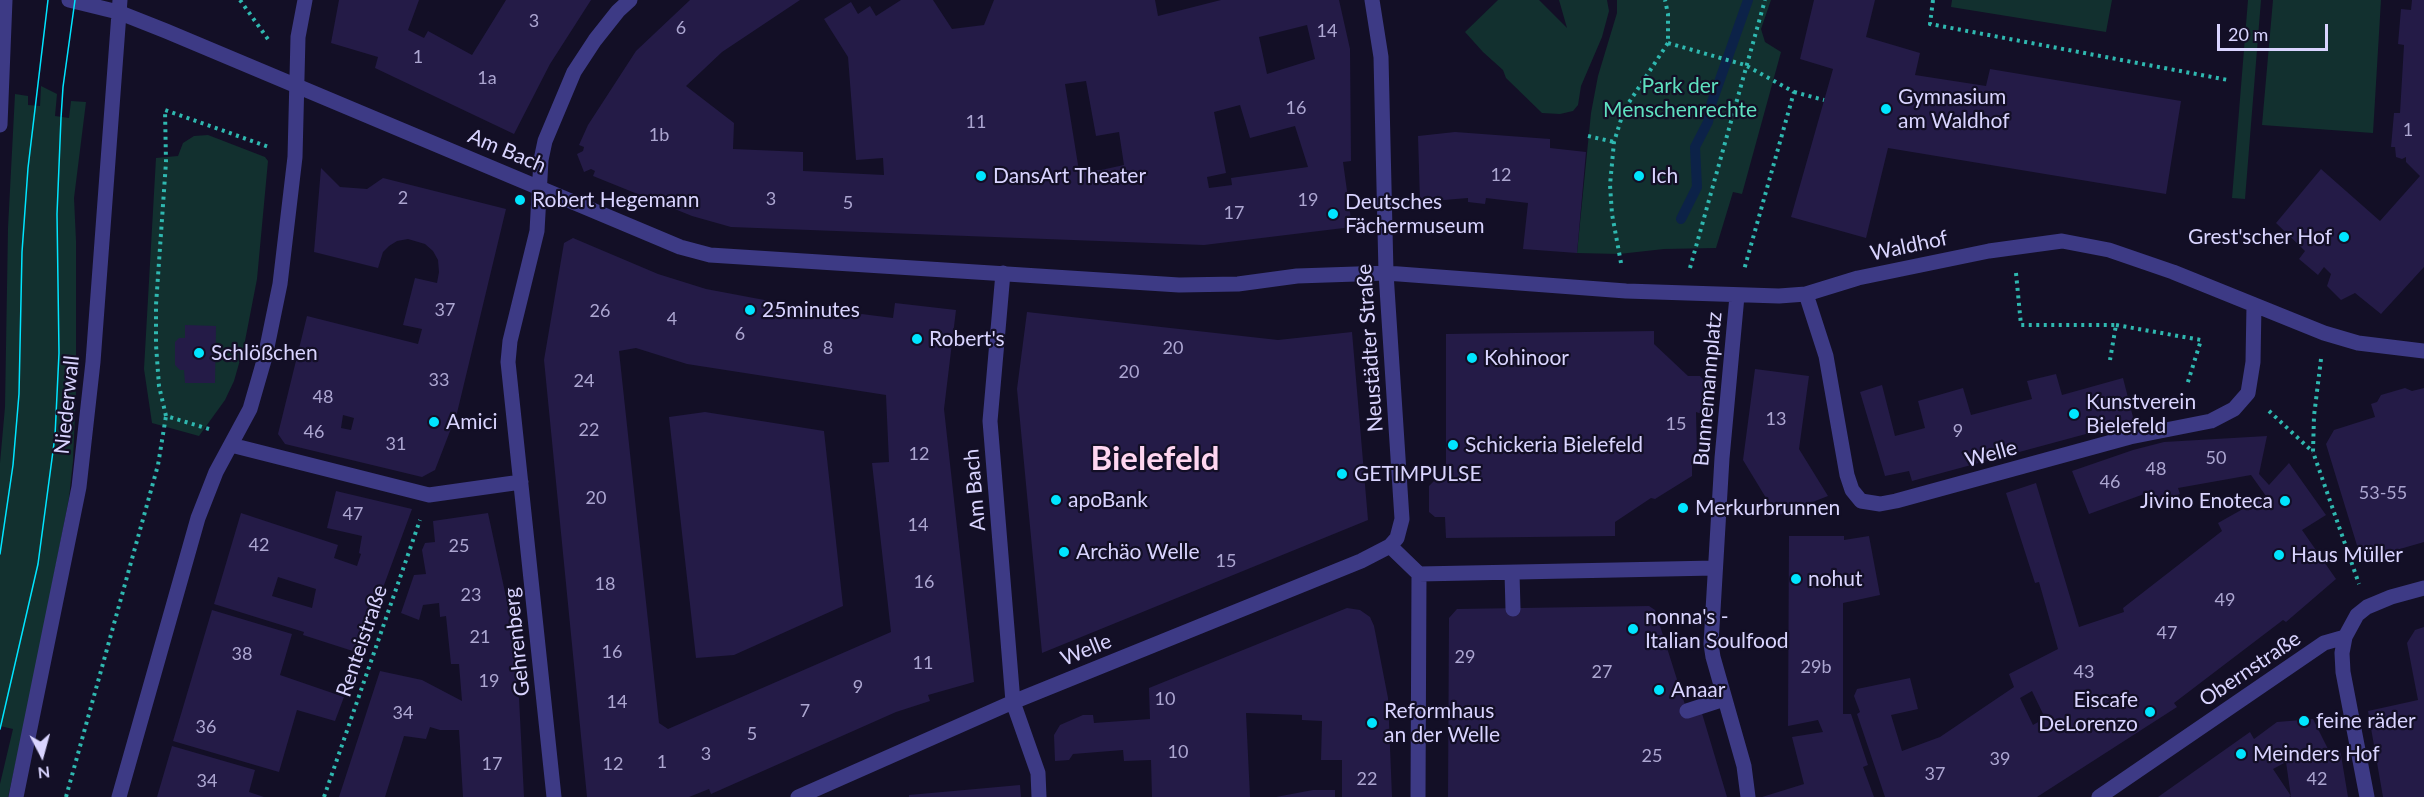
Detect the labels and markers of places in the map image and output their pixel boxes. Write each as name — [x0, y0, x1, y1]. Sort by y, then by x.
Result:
place label: Gymnasium am Waldhof — [1898, 84, 2010, 134]
marker: Gymnasium am Waldhof — [1879, 102, 1893, 116]
place label: DansArt Theater — [993, 163, 1146, 189]
place label: Ich — [1651, 163, 1678, 189]
marker: DansArt Theater — [974, 169, 988, 183]
marker: Ich — [1632, 169, 1646, 183]
place label: Robert Hegemann — [532, 187, 700, 213]
place label: Deutsches Fächermuseum — [1345, 189, 1484, 239]
marker: Robert Hegemann — [513, 193, 527, 207]
marker: Deutsches Fächermuseum — [1326, 207, 1340, 221]
place label: Grest'scher Hof — [2188, 224, 2332, 250]
marker: Grest'scher Hof — [2337, 230, 2351, 244]
place label: 25minutes — [762, 297, 860, 323]
marker: 25minutes — [743, 303, 757, 317]
place label: Robert's — [929, 326, 1005, 352]
marker: Robert's — [910, 332, 924, 346]
place label: Schlößchen — [211, 340, 318, 366]
place label: Kohinoor — [1484, 345, 1569, 371]
marker: Schlößchen — [192, 346, 206, 360]
marker: Kohinoor — [1465, 351, 1479, 365]
place label: Kunstverein Bielefeld — [2086, 389, 2196, 439]
marker: Kunstverein Bielefeld — [2067, 407, 2081, 421]
place label: Amici — [446, 409, 498, 435]
marker: Amici — [427, 415, 441, 429]
place label: Schickeria Bielefeld — [1465, 432, 1643, 458]
marker: Schickeria Bielefeld — [1446, 438, 1460, 452]
place label: GETIMPULSE — [1354, 461, 1482, 487]
marker: GETIMPULSE — [1335, 467, 1349, 481]
place label: apoBank — [1068, 487, 1148, 513]
place label: Jivino Enoteca — [2140, 488, 2273, 514]
marker: apoBank — [1049, 493, 1063, 507]
marker: Jivino Enoteca — [2278, 494, 2292, 508]
place label: Merkurbrunnen — [1695, 495, 1840, 521]
marker: Merkurbrunnen — [1676, 501, 1690, 515]
place label: Archäo Welle — [1076, 539, 1200, 565]
place label: Haus Müller — [2291, 542, 2403, 568]
marker: Archäo Welle — [1057, 545, 1071, 559]
marker: Haus Müller — [2272, 548, 2286, 562]
place label: nohut — [1808, 566, 1863, 592]
marker: nohut — [1789, 572, 1803, 586]
place label: nonna's - Italian Soulfood — [1645, 604, 1789, 654]
marker: nonna's - Italian Soulfood — [1626, 622, 1640, 636]
place label: Anaar — [1671, 677, 1725, 703]
marker: Anaar — [1652, 683, 1666, 697]
place label: Eiscafe DeLorenzo — [2038, 687, 2138, 737]
place label: Reformhaus an der Welle — [1384, 698, 1500, 748]
marker: Eiscafe DeLorenzo — [2143, 705, 2157, 719]
place label: feine räder — [2316, 708, 2416, 734]
marker: feine räder — [2297, 714, 2311, 728]
marker: Reformhaus an der Welle — [1365, 716, 1379, 730]
place label: Meinders Hof — [2253, 741, 2380, 767]
marker: Meinders Hof — [2234, 747, 2248, 761]

